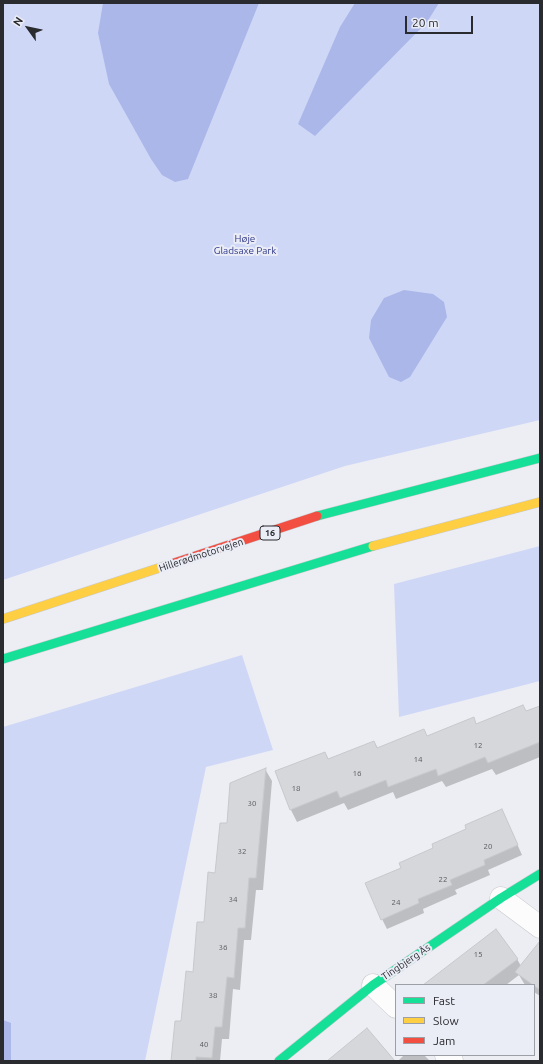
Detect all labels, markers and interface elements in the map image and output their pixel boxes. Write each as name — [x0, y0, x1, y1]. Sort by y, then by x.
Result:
north arrow — [8, 8, 48, 48]
scale bar — [407, 8, 475, 34]
text: N — [11, 15, 25, 28]
text: 20 m — [412, 16, 439, 29]
park label: Høje Gladsaxe Park — [214, 233, 276, 256]
road number: 16 — [260, 526, 280, 540]
street label: Hillerødmotorvejen — [157, 536, 245, 574]
house number: 12 — [473, 740, 483, 750]
house number: 14 — [413, 754, 423, 764]
house number: 16 — [352, 768, 362, 778]
house number: 18 — [291, 783, 301, 793]
house number: 30 — [247, 798, 257, 808]
house number: 20 — [483, 841, 493, 851]
house number: 32 — [237, 846, 247, 856]
house number: 22 — [438, 874, 448, 884]
house number: 34 — [228, 894, 238, 904]
house number: 24 — [391, 897, 401, 907]
street label: Tingbjerg Ås — [379, 941, 433, 983]
house number: 36 — [218, 942, 228, 952]
house number: 15 — [473, 949, 483, 959]
legend — [395, 984, 535, 1056]
house number: 38 — [208, 990, 218, 1000]
text: Fast — [433, 994, 455, 1007]
text: Slow — [433, 1014, 459, 1027]
text: Jam — [433, 1034, 455, 1047]
house number: 40 — [199, 1039, 209, 1049]

